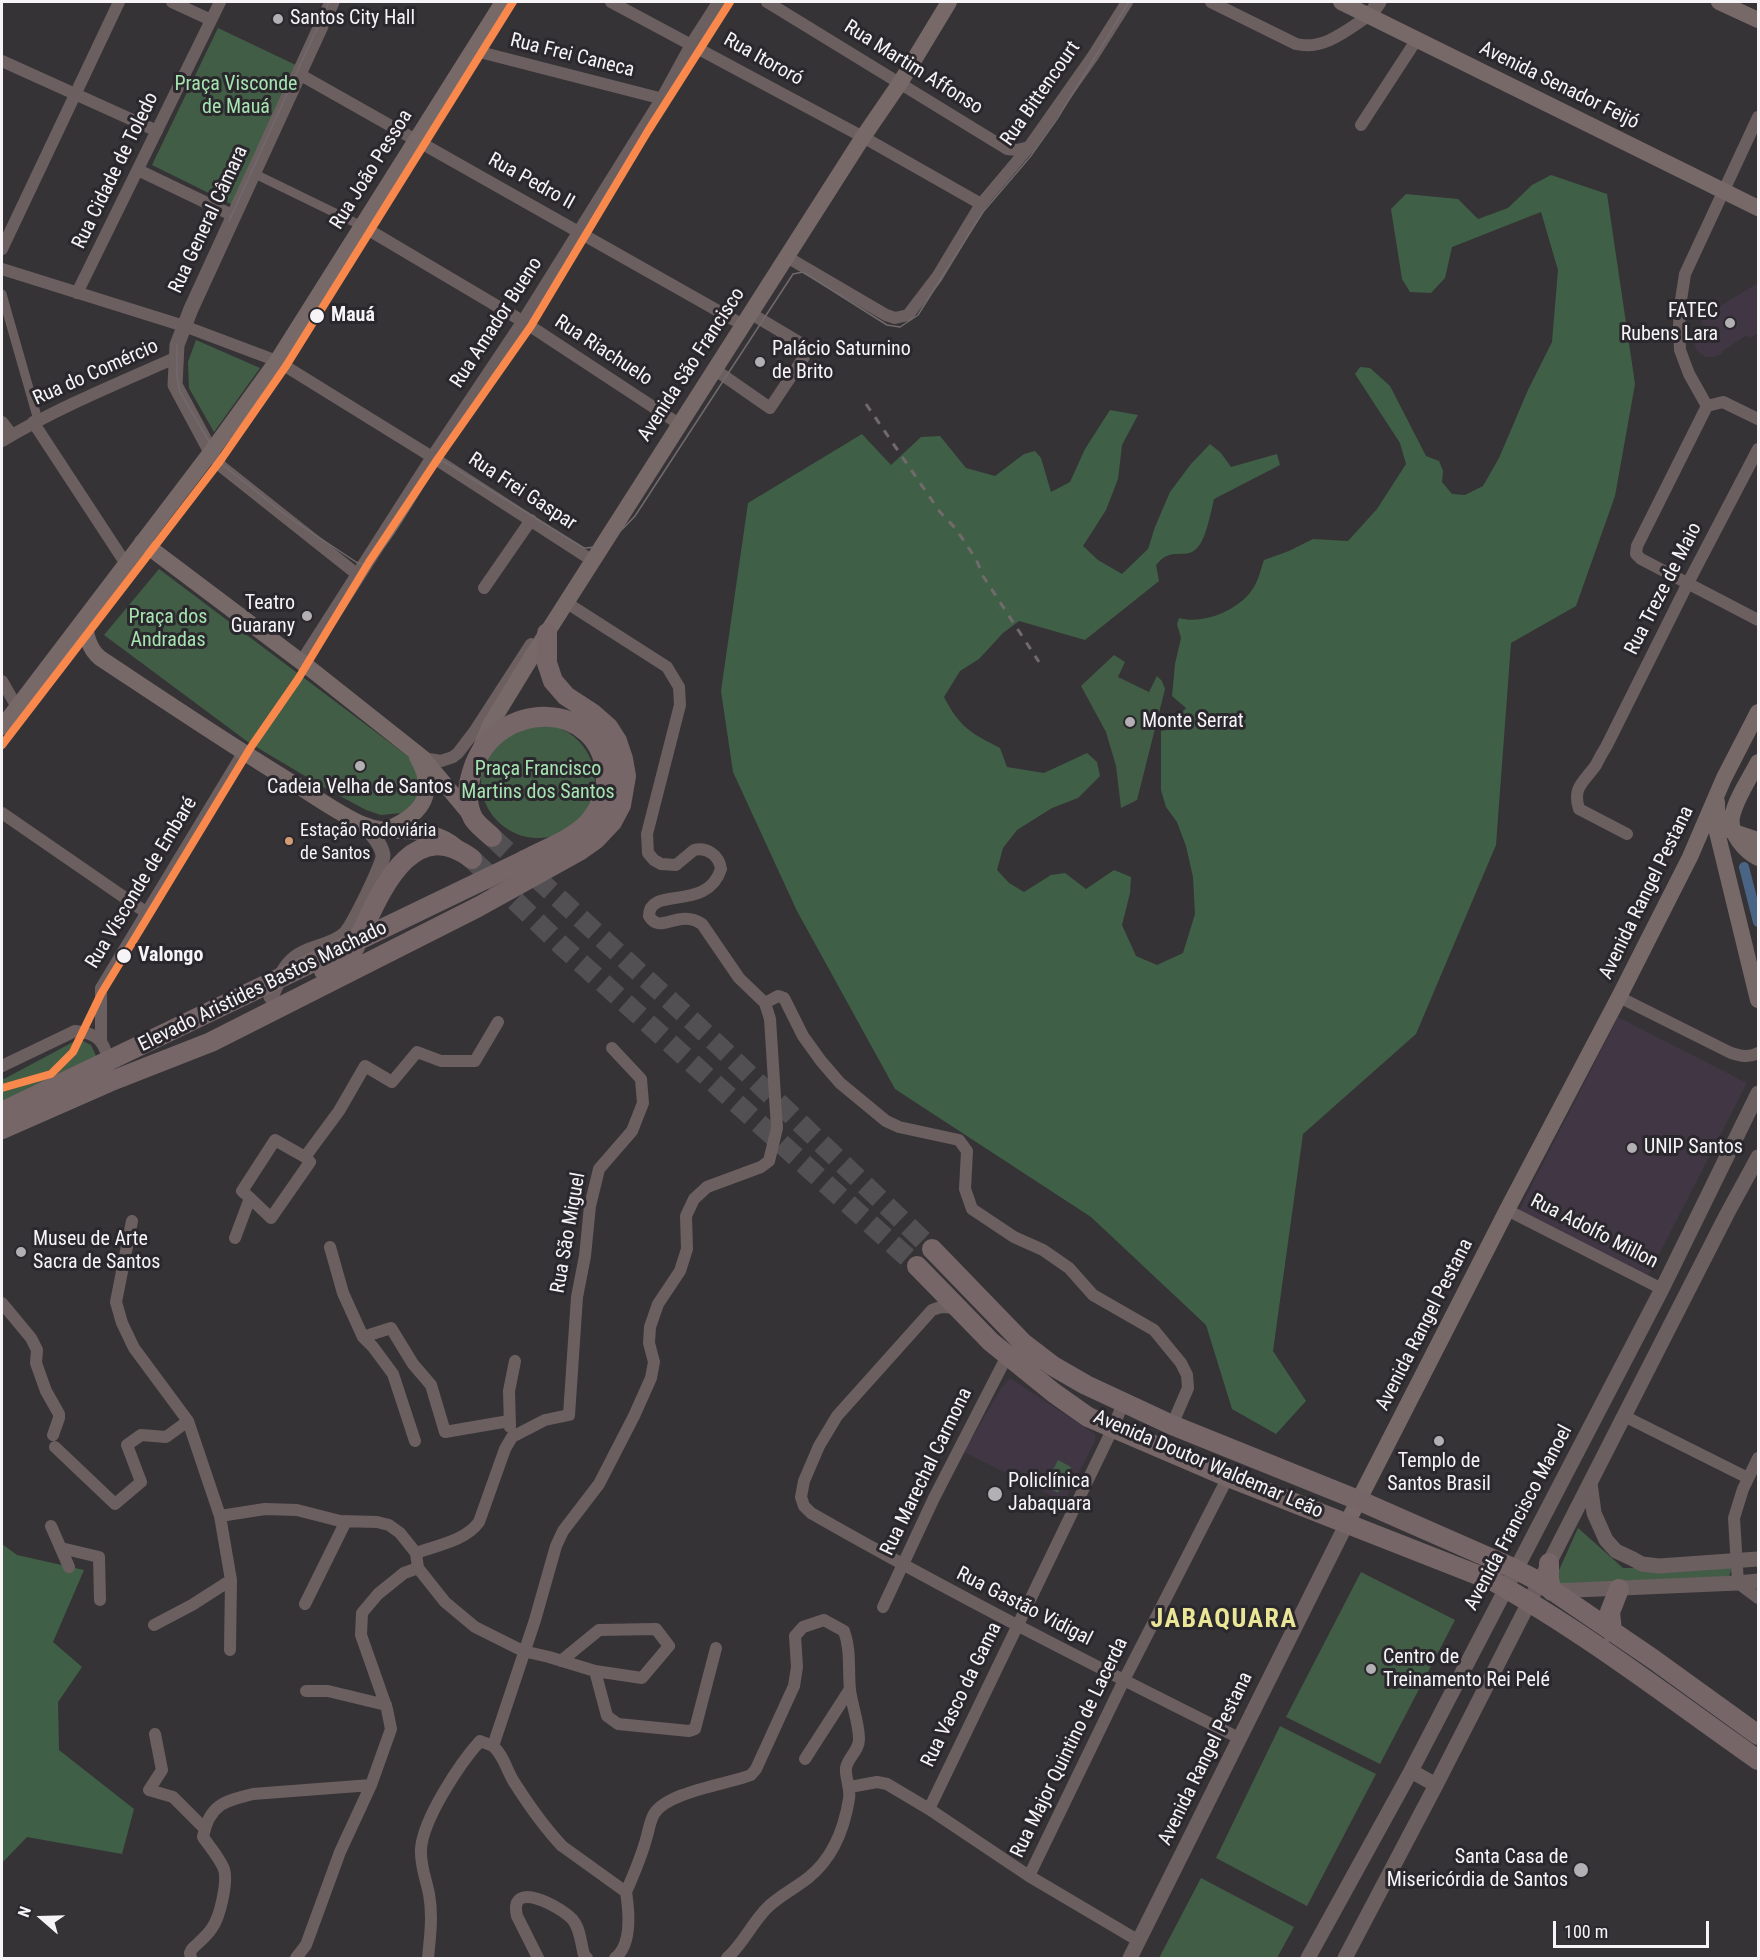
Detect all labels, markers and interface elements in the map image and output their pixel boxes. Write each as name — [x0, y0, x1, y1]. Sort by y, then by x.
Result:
place label: Santos City Hall — [290, 7, 415, 31]
marker: Santos City Hall — [271, 12, 285, 26]
street label: Rua Martim Affonso — [839, 16, 987, 120]
street label: Rua Itororó — [719, 28, 807, 92]
street label: Rua Frei Caneca — [507, 29, 637, 83]
street label: Rua Bittencourt — [996, 37, 1086, 151]
street label: Avenida Senador Feijó — [1475, 37, 1643, 135]
park label: Praça Visconde de Mauá — [175, 73, 297, 120]
street label: Rua Cidade de Toledo — [68, 89, 164, 253]
street label: Rua João Pessoa — [326, 106, 418, 234]
street label: Rua General Câmara — [164, 142, 254, 298]
street label: Rua Pedro II — [484, 148, 578, 216]
street label: Rua Amador Bueno — [446, 253, 548, 393]
street label: Avenida São Francisco — [633, 284, 751, 446]
place label: FATEC Rubens Lara — [1621, 300, 1718, 347]
place label: Mauá — [331, 304, 375, 328]
marker: Mauá — [308, 307, 326, 325]
street label: Rua Riachuelo — [550, 310, 656, 392]
marker: FATEC Rubens Lara — [1723, 316, 1737, 330]
street label: Rua do Comércio — [30, 335, 162, 411]
place label: Palácio Saturnino de Brito — [772, 338, 911, 385]
marker: Palácio Saturnino de Brito — [753, 355, 767, 369]
street label: Rua Frei Gaspar — [463, 448, 581, 536]
street label: Rua Treze de Maio — [1620, 519, 1708, 659]
place label: Teatro Guarany — [231, 592, 295, 639]
park label: Praça dos Andradas — [129, 606, 207, 653]
marker: Teatro Guarany — [300, 609, 314, 623]
place label: Monte Serrat — [1142, 710, 1244, 734]
marker: Monte Serrat — [1123, 715, 1137, 729]
park label: Praça Francisco Martins dos Santos — [461, 758, 615, 805]
marker: Cadeia Velha de Santos — [353, 759, 367, 773]
place label: Cadeia Velha de Santos — [267, 776, 453, 800]
street label: Rua Visconde de Embaré — [81, 793, 203, 973]
street label: Avenida Rangel Pestana — [1595, 802, 1699, 984]
place label: Estação Rodoviária de Santos — [300, 820, 436, 862]
marker: Estação Rodoviária de Santos — [283, 835, 295, 847]
street label: Elevado Aristides Bastos Machado — [135, 916, 391, 1058]
place label: Valongo — [138, 944, 203, 968]
marker: Valongo — [115, 947, 133, 965]
place label: UNIP Santos — [1644, 1136, 1743, 1160]
marker: UNIP Santos — [1625, 1141, 1639, 1155]
street label: Rua São Miguel — [547, 1171, 591, 1295]
street label: Rua Adolfo Millon — [1526, 1190, 1662, 1274]
place label: Museu de Arte Sacra de Santos — [33, 1228, 160, 1275]
street label: Avenida Rangel Pestana — [1371, 1235, 1479, 1415]
marker: Museu de Arte Sacra de Santos — [14, 1245, 28, 1259]
street label: Rua Marechal Carmona — [876, 1384, 978, 1560]
street label: Avenida Doutor Waldemar Leão — [1090, 1406, 1326, 1524]
street label: Avenida Francisco Manoel — [1460, 1421, 1578, 1615]
marker: Templo de Santos Brasil — [1432, 1434, 1446, 1448]
place label: Templo de Santos Brasil — [1387, 1450, 1491, 1497]
place label: Policlínica Jabaquara — [1008, 1470, 1091, 1517]
marker: Policlínica Jabaquara — [986, 1485, 1004, 1503]
street label: Rua Gastão Vidigal — [952, 1562, 1096, 1652]
district label: JABAQUARA — [1150, 1604, 1298, 1636]
street label: Rua Vasco da Gama — [917, 1619, 1007, 1771]
street label: Rua Major Quintino de Lacerda — [1006, 1634, 1134, 1862]
place label: Centro de Treinamento Rei Pelé — [1383, 1646, 1550, 1693]
marker: Centro de Treinamento Rei Pelé — [1364, 1662, 1378, 1676]
street label: Avenida Rangel Pestana — [1154, 1668, 1258, 1850]
place label: Santa Casa de Misericórdia de Santos — [1387, 1846, 1568, 1893]
marker: Santa Casa de Misericórdia de Santos — [1572, 1861, 1590, 1879]
north arrow — [12, 1888, 72, 1948]
text: N — [14, 1904, 35, 1920]
scale bar — [1556, 1909, 1712, 1947]
text: 100 m — [1564, 1921, 1608, 1942]

